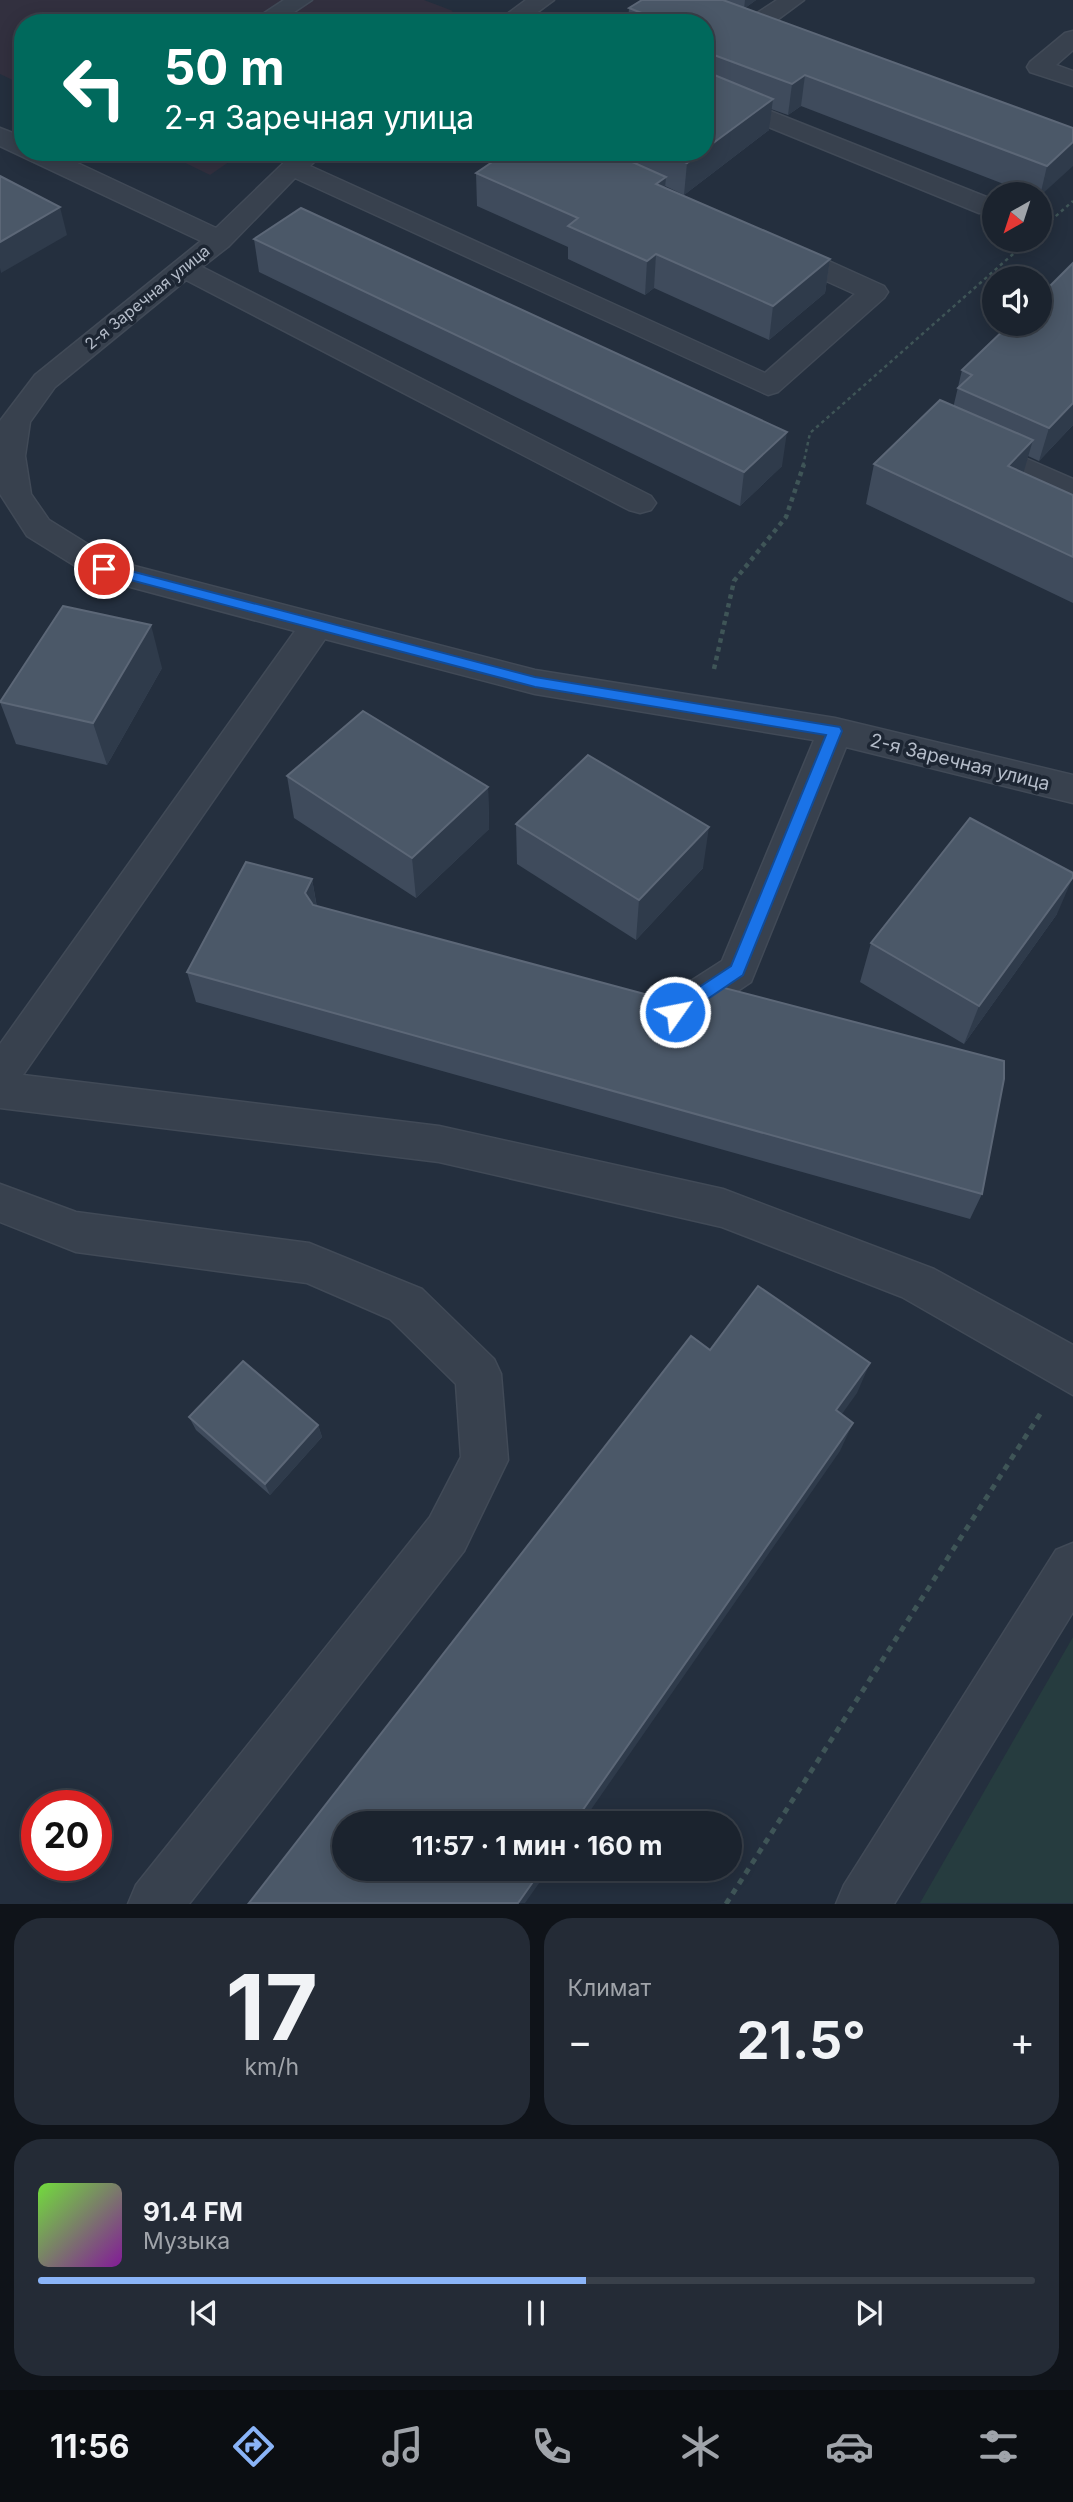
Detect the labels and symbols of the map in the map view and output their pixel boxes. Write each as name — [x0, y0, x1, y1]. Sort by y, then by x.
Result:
north arrow — [982, 182, 1052, 252]
street label: 2-я Заречная улица — [80, 240, 214, 354]
pin — [74, 539, 134, 599]
street label: 2-я Заречная улица — [868, 729, 1052, 795]
position arrow — [638, 975, 712, 1049]
speed limit sign: 20 — [21, 1790, 112, 1881]

